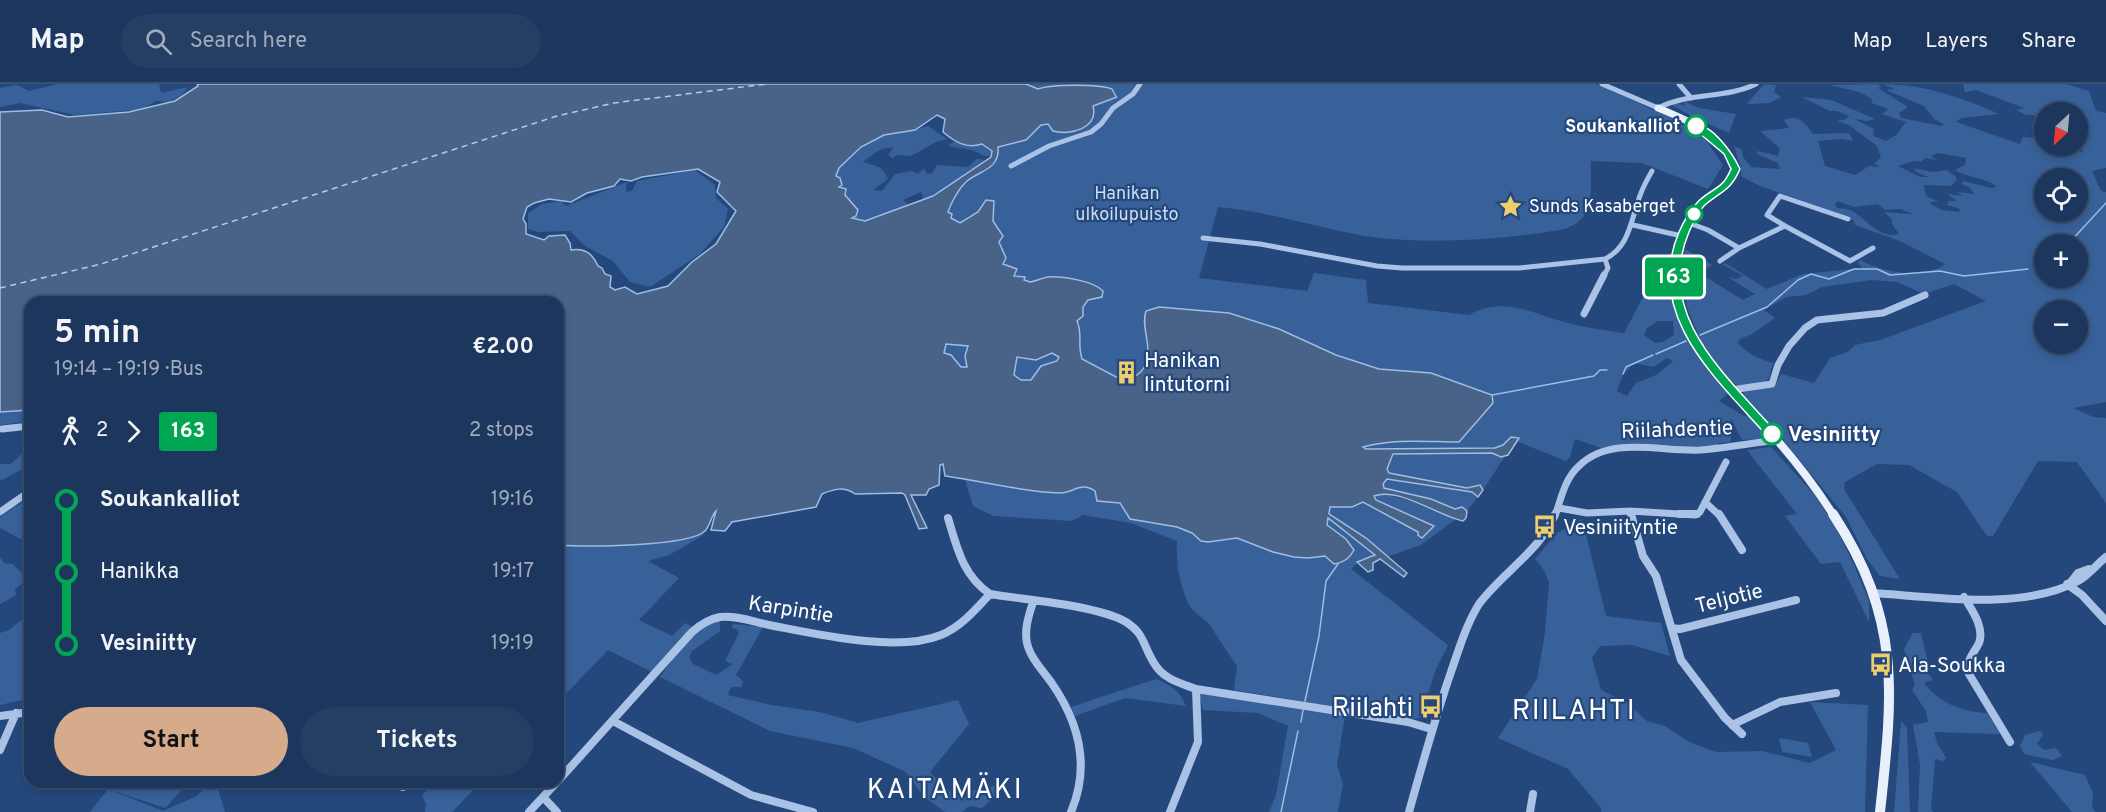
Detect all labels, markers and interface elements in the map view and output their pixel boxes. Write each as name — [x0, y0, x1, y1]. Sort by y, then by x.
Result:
search box — [121, 14, 541, 68]
text: Map — [30, 23, 85, 59]
icon: search — [142, 25, 175, 58]
text: Search here — [190, 28, 307, 55]
text: Map — [1853, 28, 1892, 55]
text: Layers — [1925, 28, 1988, 55]
text: Share — [2021, 28, 2076, 55]
north arrow — [2034, 102, 2088, 156]
map controls — [2034, 102, 2088, 354]
marker: Soukankalliot — [1685, 115, 1707, 137]
place label: Soukankalliot — [1565, 116, 1680, 139]
button: locate — [2034, 168, 2088, 222]
park label: Hanikan ulkoilupuisto — [1075, 183, 1179, 227]
place icon: Sunds Kasaberget — [1498, 193, 1524, 219]
place label: Sunds Kasaberget — [1529, 196, 1675, 219]
unlabelled marker — [1685, 205, 1703, 223]
button: + — [2034, 234, 2088, 288]
line badge: 163 — [1640, 258, 1708, 296]
text: 163 — [1657, 264, 1691, 291]
button: − — [2034, 300, 2088, 354]
text: 5 min — [54, 313, 140, 355]
text: €2.00 — [472, 334, 534, 361]
place label: Hanikan lintutorni — [1144, 348, 1230, 399]
text: 19:14 – 19:19 · Bus — [54, 357, 203, 383]
building icon: Hanikan lintutorni — [1113, 359, 1139, 385]
icon: walk — [54, 415, 87, 448]
icon: forward — [117, 415, 150, 448]
street label: Riilahdentie — [1620, 415, 1734, 446]
text: 2 — [96, 418, 108, 444]
text: 163 — [171, 418, 205, 445]
text: 2 stops — [469, 418, 534, 444]
place label: Vesiniitty — [1788, 422, 1881, 449]
marker: Vesiniitty — [1761, 423, 1783, 445]
text: Soukankalliot — [100, 487, 240, 514]
text: 19:16 — [491, 487, 534, 513]
bus stop icon: Vesiniityntie — [1532, 514, 1558, 540]
place label: Vesiniityntie — [1563, 515, 1678, 542]
text: Hanikka — [100, 559, 179, 586]
text: 19:17 — [492, 559, 534, 585]
street label: Teljotie — [1693, 578, 1766, 621]
street label: Karpintie — [746, 590, 835, 631]
text: Vesiniitty — [100, 631, 197, 658]
text: 19:19 — [491, 631, 534, 657]
bus stop icon: Ala-Soukka — [1867, 652, 1893, 678]
place label: Ala-Soukka — [1898, 653, 2005, 680]
place label: Riilahti — [1332, 693, 1413, 726]
bus stop icon: Riilahti — [1418, 694, 1444, 720]
district label: RIILAHTI — [1512, 694, 1636, 730]
button: Start — [54, 707, 288, 776]
button: Tickets — [300, 707, 534, 776]
district label: KAITAMÄKI — [867, 772, 1023, 809]

